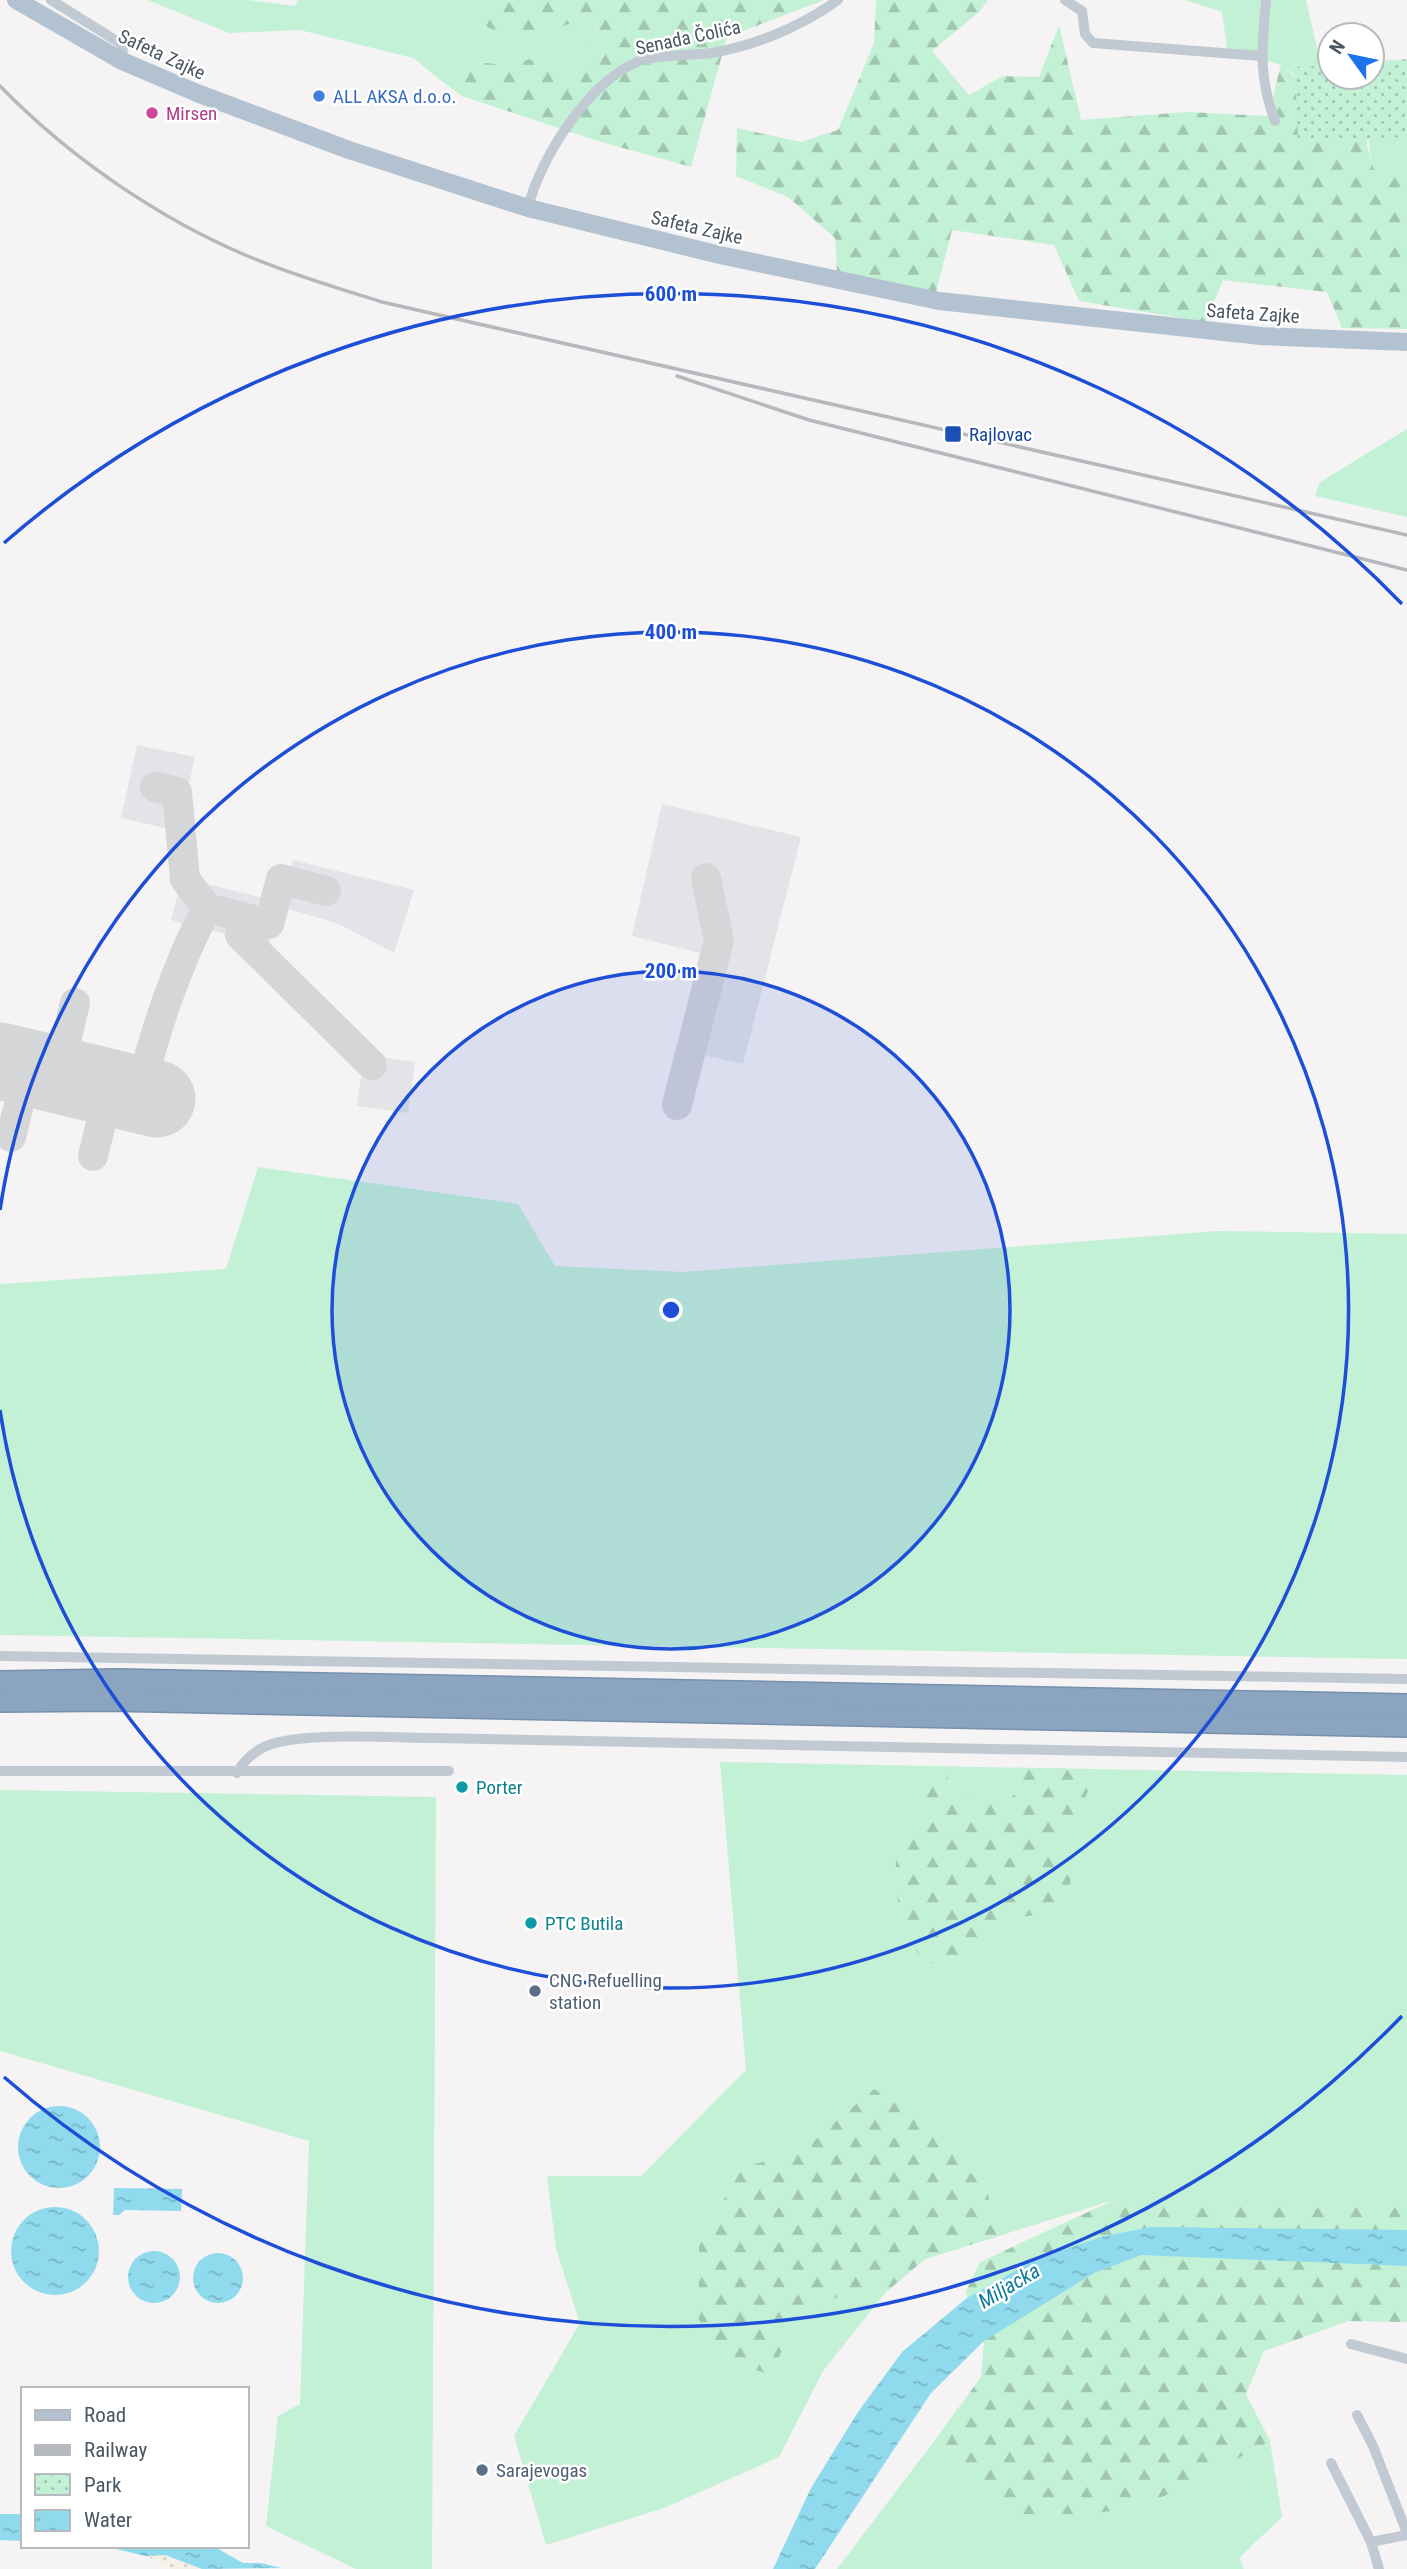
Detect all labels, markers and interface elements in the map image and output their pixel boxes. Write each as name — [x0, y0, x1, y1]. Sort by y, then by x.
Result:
street label: Senada Čolića — [633, 15, 743, 60]
north arrow — [1316, 21, 1386, 91]
street label: Safeta Zajke — [115, 24, 209, 85]
text: N — [1324, 36, 1350, 58]
place label: ALL AKSA d.o.o. — [333, 85, 456, 108]
marker: ALL AKSA d.o.o. — [311, 88, 327, 104]
place label: Mirsen — [166, 102, 217, 125]
marker: Mirsen — [144, 105, 160, 121]
street label: Safeta Zajke — [649, 206, 745, 249]
text: 600 m — [645, 282, 697, 306]
street label: Safeta Zajke — [1206, 299, 1300, 328]
place label: Rajlovac — [969, 423, 1032, 446]
marker: Rajlovac — [943, 424, 963, 444]
text: 400 m — [645, 620, 697, 644]
text: 200 m — [645, 959, 697, 983]
centre of rings — [659, 1298, 683, 1322]
place label: Porter — [476, 1776, 523, 1799]
marker: Porter — [454, 1779, 470, 1795]
place label: PTC Butila — [545, 1912, 623, 1935]
marker: PTC Butila — [523, 1915, 539, 1931]
place label: CNG Refuelling station — [549, 1969, 662, 2014]
marker: CNG Refuelling station — [527, 1983, 543, 1999]
water label: Miljacka — [974, 2258, 1044, 2314]
legend — [21, 2387, 248, 2548]
text: Road — [84, 2403, 126, 2427]
text: Railway — [84, 2438, 147, 2462]
place label: Sarajevogas — [496, 2459, 587, 2482]
marker: Sarajevogas — [474, 2462, 490, 2478]
text: Park — [84, 2473, 122, 2497]
text: Water — [84, 2508, 132, 2532]

